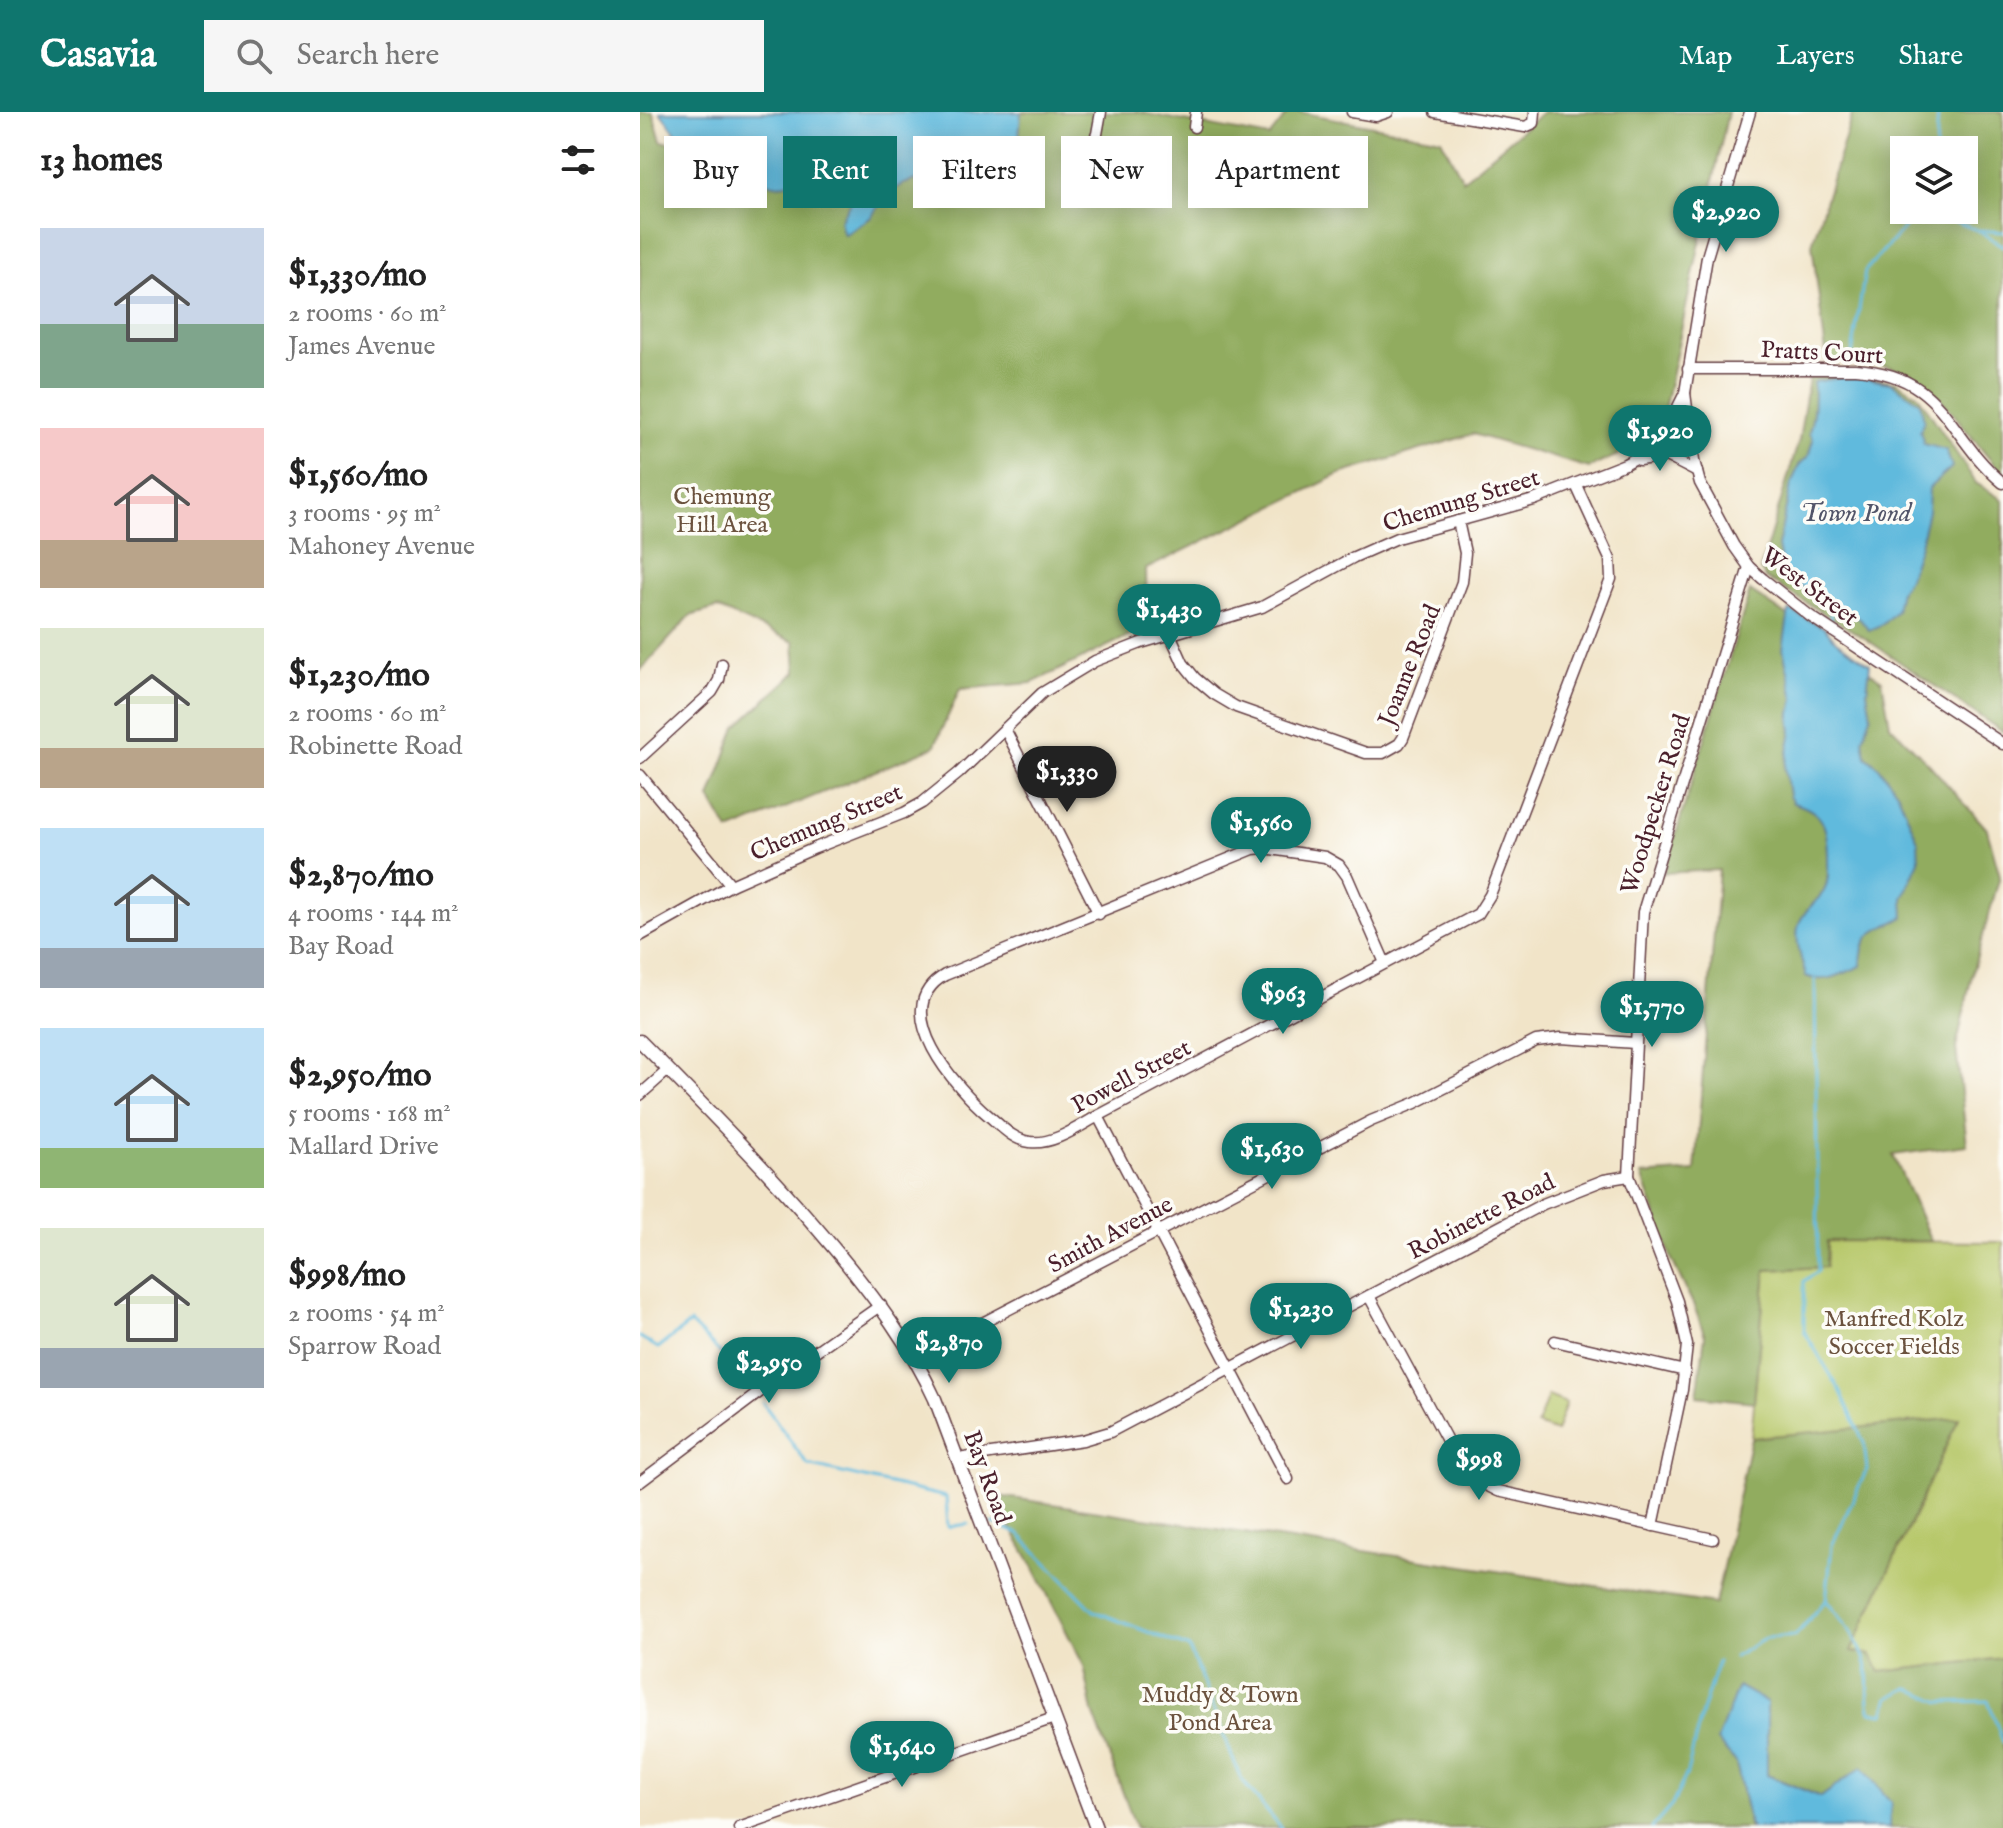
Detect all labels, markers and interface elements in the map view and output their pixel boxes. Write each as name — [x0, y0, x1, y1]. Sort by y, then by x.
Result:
search box — [204, 20, 764, 92]
text: Casavia — [40, 32, 156, 80]
icon: search — [232, 34, 276, 78]
text: Search here — [296, 37, 439, 75]
text: Map — [1679, 39, 1732, 74]
text: Layers — [1776, 39, 1855, 74]
text: Share — [1899, 39, 1963, 74]
chip: Buy — [664, 136, 767, 208]
chip: Rent — [783, 136, 897, 208]
chip: Filters — [913, 136, 1045, 208]
chip: New — [1061, 136, 1172, 208]
chip: Apartment — [1188, 136, 1368, 208]
map controls — [1890, 136, 1978, 224]
button: layers — [1890, 136, 1978, 224]
icon: filters — [556, 138, 600, 182]
text: 13 homes — [40, 139, 163, 182]
pin: $2,920 — [1661, 186, 1791, 254]
text: $2,920 — [1691, 195, 1761, 228]
text: $1,330/mo — [288, 254, 427, 297]
icon: home — [104, 260, 200, 356]
text: 2 rooms · 60 m² — [288, 297, 447, 330]
text: James Avenue — [288, 330, 435, 363]
street label: Pratts Court — [1760, 335, 1884, 372]
pin: $1,920 — [1595, 405, 1725, 473]
text: $1,920 — [1626, 414, 1694, 447]
text: $1,560/mo — [288, 454, 428, 497]
icon: home — [104, 460, 200, 556]
street label: Chemung Street — [1379, 463, 1544, 540]
park label: Chemung Hill Area — [673, 482, 772, 541]
text: 3 rooms · 95 m² — [288, 497, 441, 530]
water label: Town Pond — [1801, 497, 1913, 530]
text: Mahoney Avenue — [288, 530, 475, 563]
street label: West Street — [1754, 540, 1864, 634]
pin: $1,430 — [1104, 584, 1234, 652]
text: $1,430 — [1136, 593, 1202, 626]
street label: Joanne Road — [1371, 600, 1449, 734]
text: $1,230/mo — [288, 654, 430, 697]
icon: home — [104, 660, 200, 756]
text: 2 rooms · 60 m² — [288, 697, 447, 730]
street label: Woodpecker Road — [1614, 710, 1699, 898]
text: Robinette Road — [288, 730, 462, 763]
pin: $1,330 — [1002, 746, 1132, 814]
text: $1,330 — [1035, 755, 1099, 788]
street label: Chemung Street — [746, 777, 907, 869]
pin: $1,560 — [1196, 797, 1326, 865]
text: $1,560 — [1229, 806, 1293, 839]
text: $2,870/mo — [288, 854, 434, 897]
icon: home — [104, 860, 200, 956]
text: 4 rooms · 144 m² — [288, 897, 459, 930]
text: Bay Road — [288, 930, 393, 963]
pin: $963 — [1236, 968, 1330, 1036]
text: $963 — [1260, 977, 1306, 1010]
pin: $1,770 — [1587, 981, 1717, 1049]
text: $1,770 — [1619, 990, 1685, 1023]
street label: Powell Street — [1067, 1033, 1197, 1122]
text: $2,950/mo — [288, 1054, 432, 1097]
icon: home — [104, 1060, 200, 1156]
text: 5 rooms · 168 m² — [288, 1097, 451, 1130]
pin: $1,630 — [1207, 1123, 1337, 1191]
text: Mallard Drive — [288, 1130, 439, 1163]
text: $1,630 — [1240, 1132, 1304, 1165]
street label: Robinette Road — [1403, 1167, 1561, 1268]
street label: Smith Avenue — [1043, 1190, 1178, 1281]
text: $998/mo — [288, 1254, 406, 1297]
icon: home — [104, 1260, 200, 1356]
pin: $1,230 — [1236, 1283, 1366, 1351]
text: $1,230 — [1268, 1292, 1334, 1325]
text: 2 rooms · 54 m² — [288, 1297, 445, 1330]
park label: Manfred Kolz Soccer Fields — [1824, 1304, 1964, 1363]
pin: $2,870 — [884, 1317, 1014, 1385]
text: $2,870 — [915, 1326, 983, 1359]
text: Sparrow Road — [288, 1330, 441, 1363]
pin: $2,950 — [704, 1337, 834, 1405]
text: $2,950 — [736, 1346, 802, 1379]
street label: Bay Road — [955, 1426, 1018, 1529]
pin: $998 — [1432, 1434, 1526, 1502]
text: $998 — [1455, 1443, 1503, 1476]
park label: Muddy & Town Pond Area — [1141, 1680, 1299, 1739]
pin: $1,640 — [837, 1721, 967, 1789]
text: $1,640 — [868, 1730, 936, 1763]

